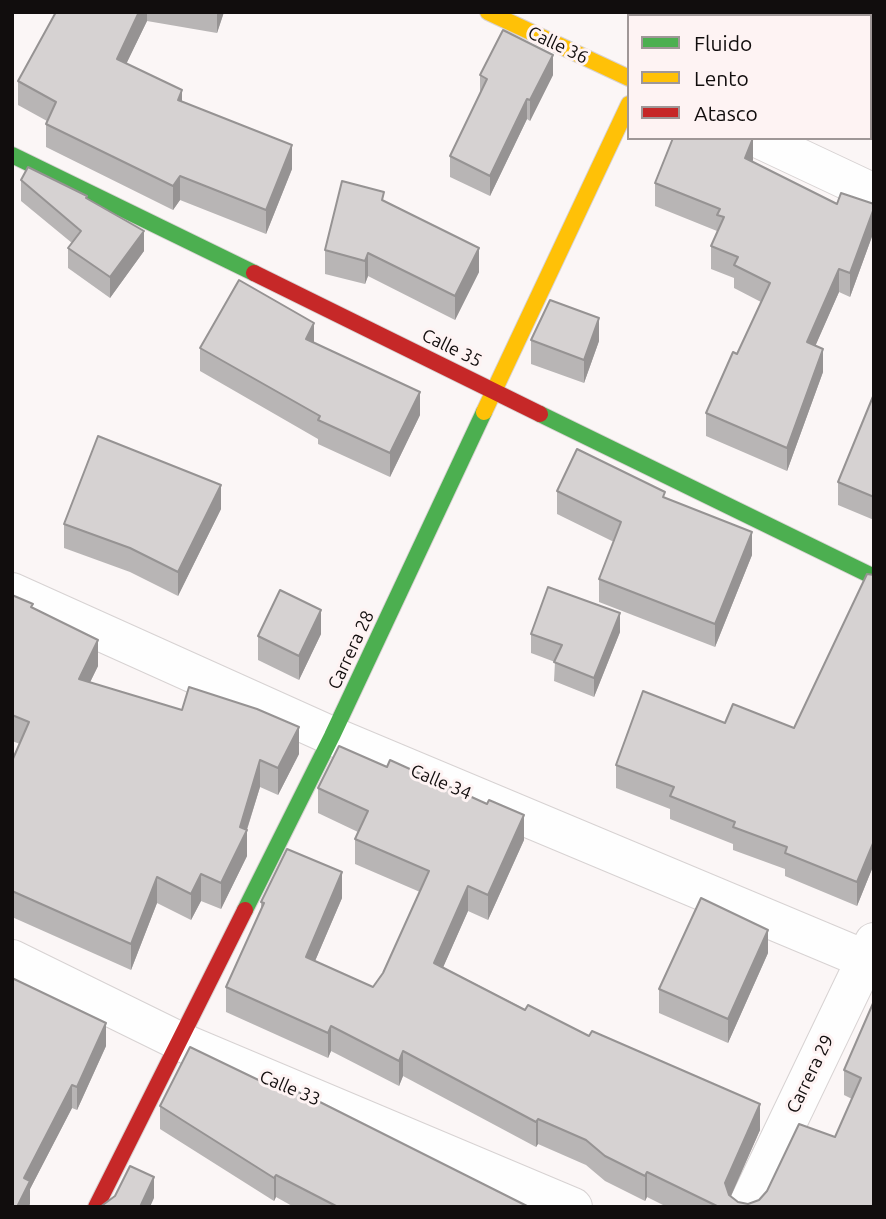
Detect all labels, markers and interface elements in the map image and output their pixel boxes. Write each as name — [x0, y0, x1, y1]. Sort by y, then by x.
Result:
legend — [627, 14, 872, 140]
street label: Calle 36 — [524, 22, 592, 68]
text: Fluido — [694, 31, 752, 55]
text: Lento — [694, 66, 749, 90]
text: Atasco — [694, 101, 758, 125]
street label: Calle 35 — [418, 324, 486, 372]
street label: Carrera 28 — [323, 607, 379, 693]
street label: Calle 34 — [407, 760, 475, 804]
street label: Carrera 29 — [782, 1031, 838, 1117]
street label: Calle 33 — [256, 1066, 324, 1110]

